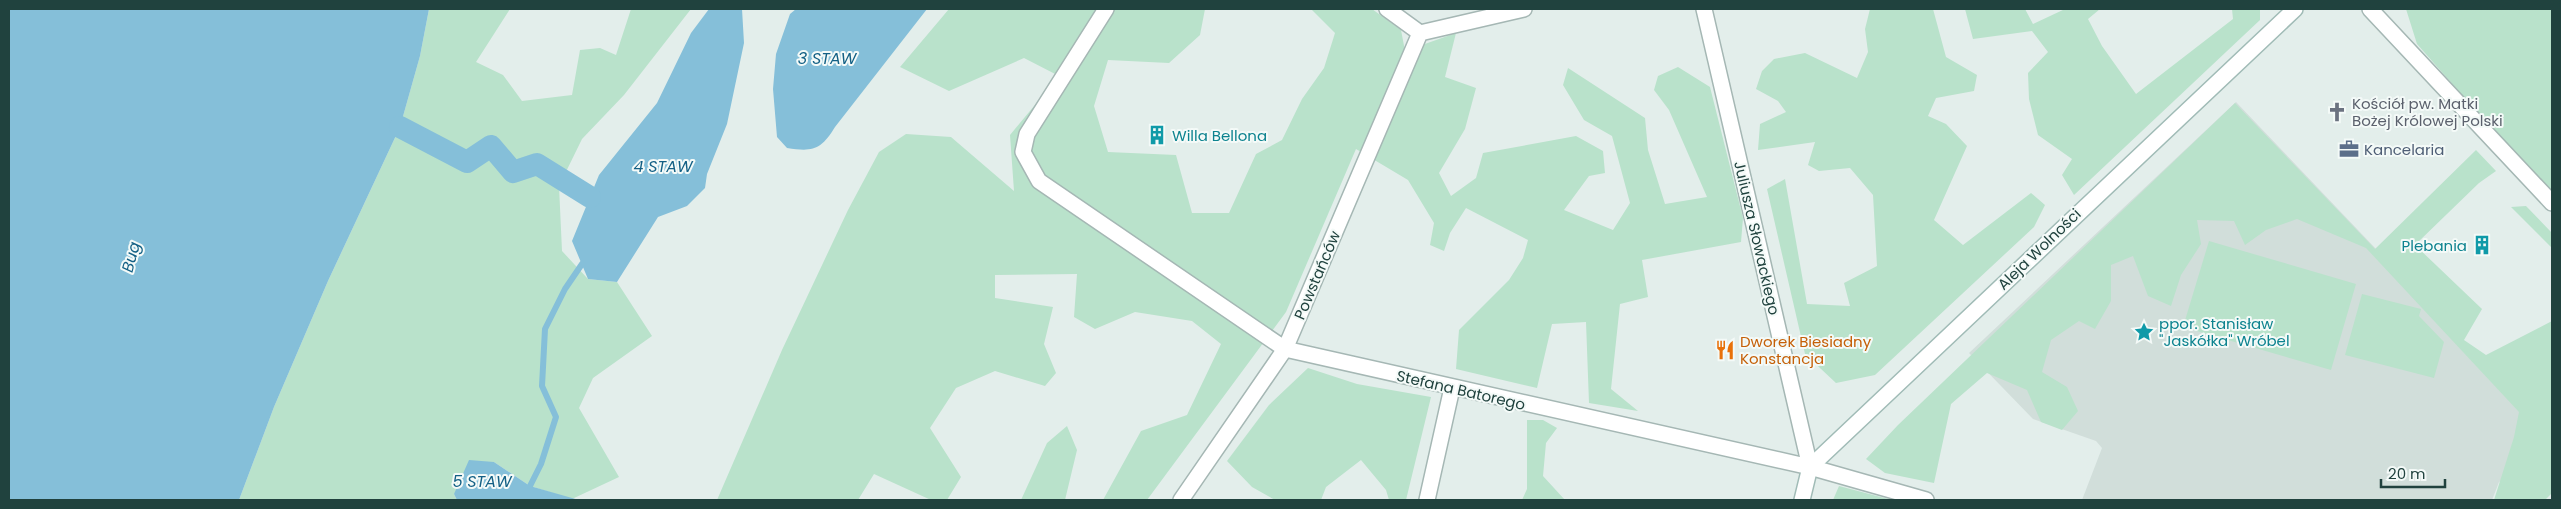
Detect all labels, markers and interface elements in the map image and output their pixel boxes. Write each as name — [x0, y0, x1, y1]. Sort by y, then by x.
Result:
water label: 3 STAW — [798, 47, 858, 70]
place label: Kościół pw. Matki Bożej Królowej Polski — [2352, 93, 2503, 131]
church icon: Kościół pw. Matki Bożej Królowej Polski — [2326, 101, 2348, 123]
building icon: Willa Bellona — [1146, 124, 1168, 146]
place label: Willa Bellona — [1172, 125, 1267, 146]
office icon: Kancelaria — [2338, 138, 2360, 160]
place label: Kancelaria — [2364, 139, 2444, 160]
water label: 4 STAW — [633, 155, 694, 178]
street label: Juliusza Słowackiego — [1729, 159, 1785, 317]
street label: Aleja Wolności — [1993, 204, 2085, 294]
street label: Powstańców — [1289, 227, 1345, 323]
building icon: Plebania — [2471, 234, 2493, 256]
place label: Plebania — [2402, 235, 2467, 256]
water label: Bug — [116, 239, 146, 275]
place label: ppor. Stanisław "Jaskółka" Wróbel — [2159, 313, 2290, 351]
place icon: ppor. Stanisław "Jaskółka" Wróbel — [2133, 321, 2155, 343]
place label: Dworek Biesiadny Konstancja — [1740, 331, 1872, 369]
restaurant icon: Dworek Biesiadny Konstancja — [1714, 339, 1736, 361]
street label: Stefana Batorego — [1395, 365, 1527, 415]
scale bar — [2381, 456, 2445, 488]
text: 20 m — [2388, 463, 2426, 484]
water label: 5 STAW — [452, 470, 513, 493]

